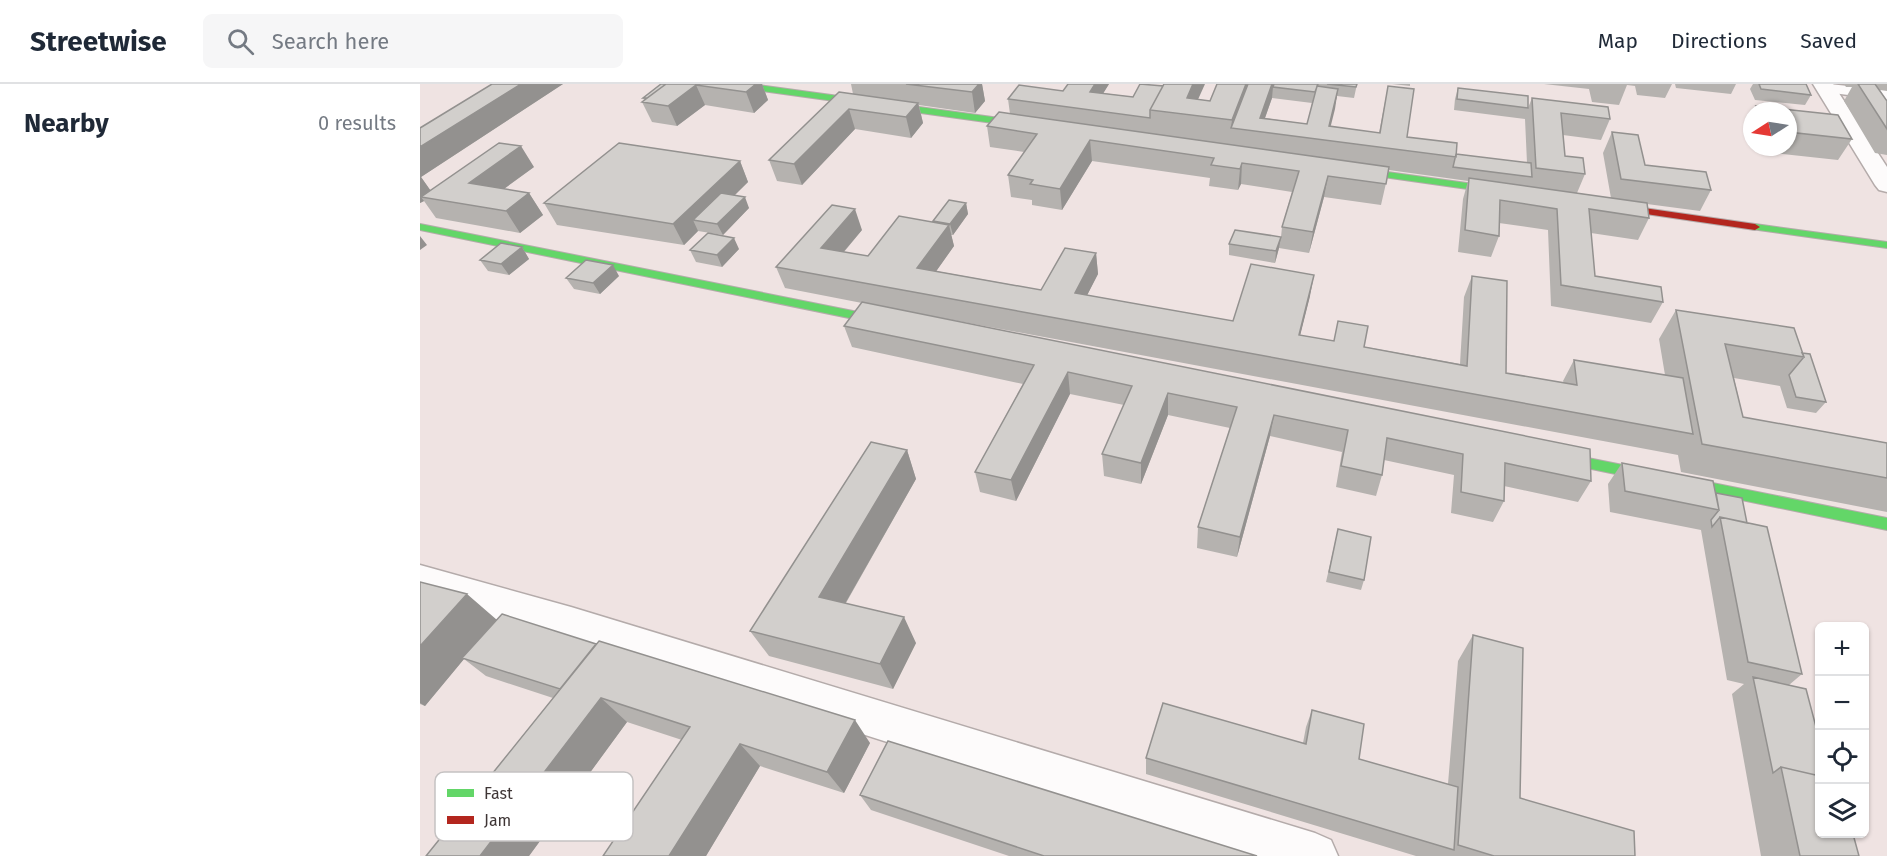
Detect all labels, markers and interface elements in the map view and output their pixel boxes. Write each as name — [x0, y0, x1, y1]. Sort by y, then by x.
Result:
search box — [203, 14, 623, 68]
text: Streetwise — [30, 25, 167, 58]
icon: search — [224, 25, 257, 58]
text: Search here — [272, 28, 389, 55]
text: Map — [1598, 28, 1638, 54]
text: Directions — [1671, 28, 1767, 54]
text: Saved — [1800, 28, 1857, 54]
north arrow — [1743, 102, 1797, 156]
text: Nearby — [24, 108, 109, 139]
text: 0 results — [318, 111, 396, 135]
map controls — [1815, 622, 1869, 838]
button: + — [1815, 622, 1869, 676]
button: − — [1815, 676, 1869, 730]
button: locate — [1815, 730, 1869, 784]
legend — [435, 772, 633, 841]
text: Fast — [484, 784, 513, 803]
button: layers — [1815, 784, 1869, 838]
text: Jam — [484, 811, 511, 830]

